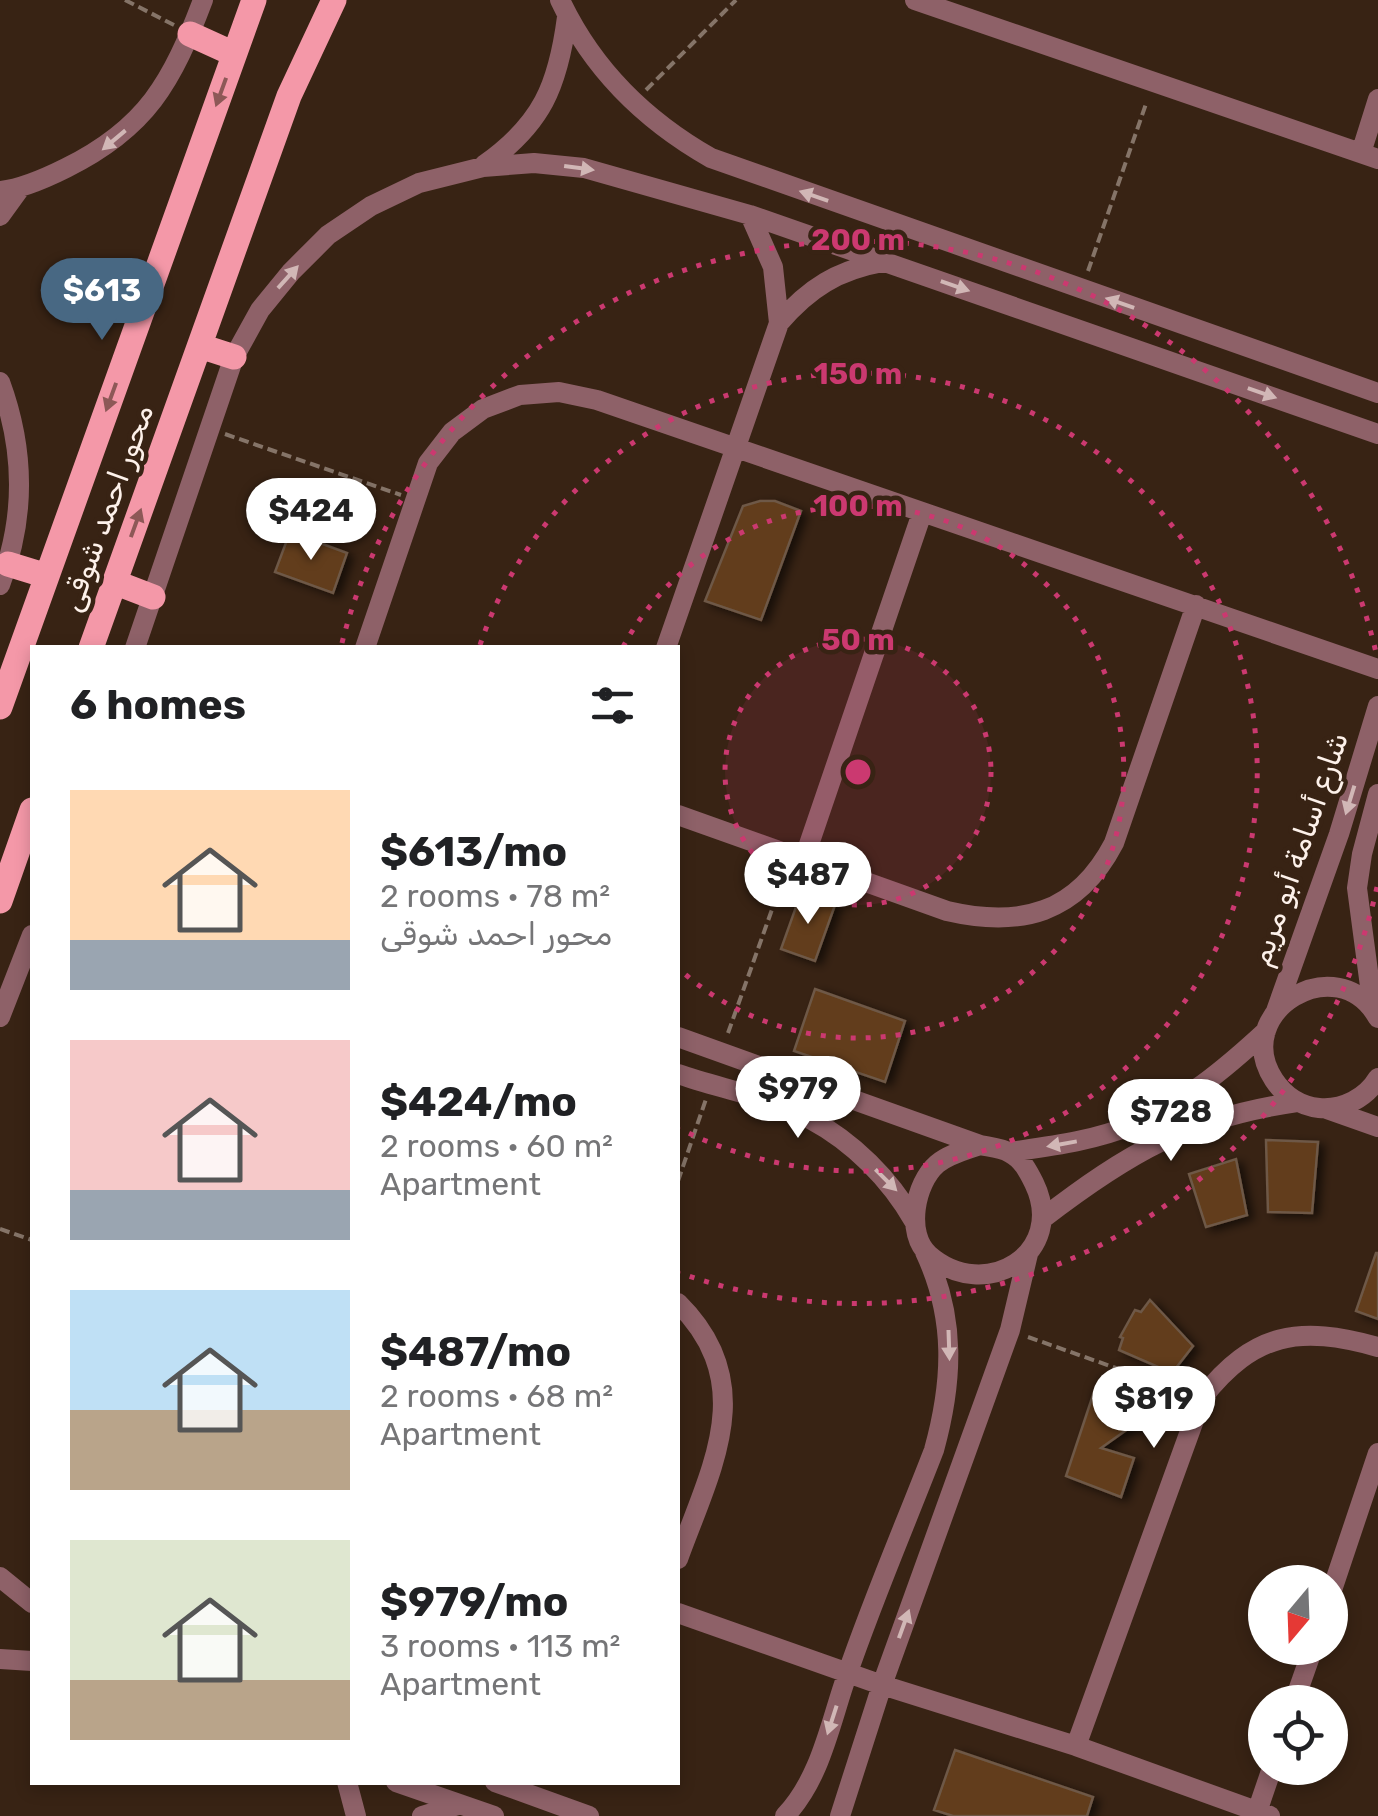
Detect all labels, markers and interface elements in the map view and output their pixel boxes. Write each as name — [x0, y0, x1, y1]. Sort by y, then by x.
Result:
one-way arrow — [213, 77, 228, 107]
one-way arrow — [102, 129, 127, 150]
one-way arrow — [563, 161, 595, 177]
one-way arrow — [798, 188, 828, 203]
text: 200 m — [811, 222, 905, 258]
pin: $613 — [43, 258, 161, 343]
one-way arrow — [277, 264, 299, 289]
text: $613 — [63, 271, 141, 309]
one-way arrow — [941, 279, 971, 294]
one-way arrow — [1105, 295, 1135, 310]
text: 150 m — [814, 356, 902, 392]
one-way arrow — [103, 383, 118, 413]
one-way arrow — [1247, 387, 1277, 402]
street label: محور احمد شوقى — [53, 400, 161, 616]
pin: $424 — [252, 478, 370, 563]
text: 100 m — [813, 488, 903, 524]
text: $424 — [268, 491, 354, 529]
one-way arrow — [129, 507, 144, 537]
text: 50 m — [821, 622, 895, 658]
icon: filters — [585, 678, 640, 733]
text: 6 homes — [70, 680, 246, 730]
street label: شارع أسامة أبو مريم — [1242, 727, 1358, 971]
centre of rings — [840, 754, 876, 790]
one-way arrow — [1341, 785, 1356, 815]
text: $613/mo — [380, 827, 567, 877]
icon: home — [150, 830, 270, 950]
pin: $487 — [749, 842, 867, 927]
text: $487 — [766, 855, 850, 893]
text: 2 rooms · 78 m² — [380, 877, 610, 915]
text: محور احمد شوقى — [380, 915, 612, 953]
pin: $979 — [739, 1056, 857, 1141]
text: $979 — [758, 1069, 838, 1107]
text: $424/mo — [380, 1077, 577, 1127]
pin: $728 — [1112, 1079, 1230, 1164]
icon: home — [150, 1080, 270, 1200]
text: $728 — [1130, 1092, 1212, 1130]
text: 2 rooms · 60 m² — [380, 1127, 613, 1165]
one-way arrow — [1046, 1137, 1077, 1152]
text: Apartment — [380, 1165, 541, 1203]
one-way arrow — [873, 1167, 897, 1191]
text: $487/mo — [380, 1327, 571, 1377]
icon: home — [150, 1330, 270, 1450]
one-way arrow — [941, 1330, 957, 1362]
pin: $819 — [1095, 1366, 1213, 1451]
text: 2 rooms · 68 m² — [380, 1377, 613, 1415]
text: $819 — [1114, 1379, 1194, 1417]
text: Apartment — [380, 1415, 541, 1453]
north arrow — [1248, 1565, 1348, 1665]
map controls — [1248, 1565, 1348, 1785]
text: $979/mo — [380, 1577, 568, 1627]
icon: home — [150, 1580, 270, 1700]
one-way arrow — [897, 1609, 912, 1639]
text: 3 rooms · 113 m² — [380, 1627, 621, 1665]
text: Apartment — [380, 1665, 541, 1703]
button: locate — [1248, 1685, 1348, 1785]
one-way arrow — [823, 1705, 838, 1735]

